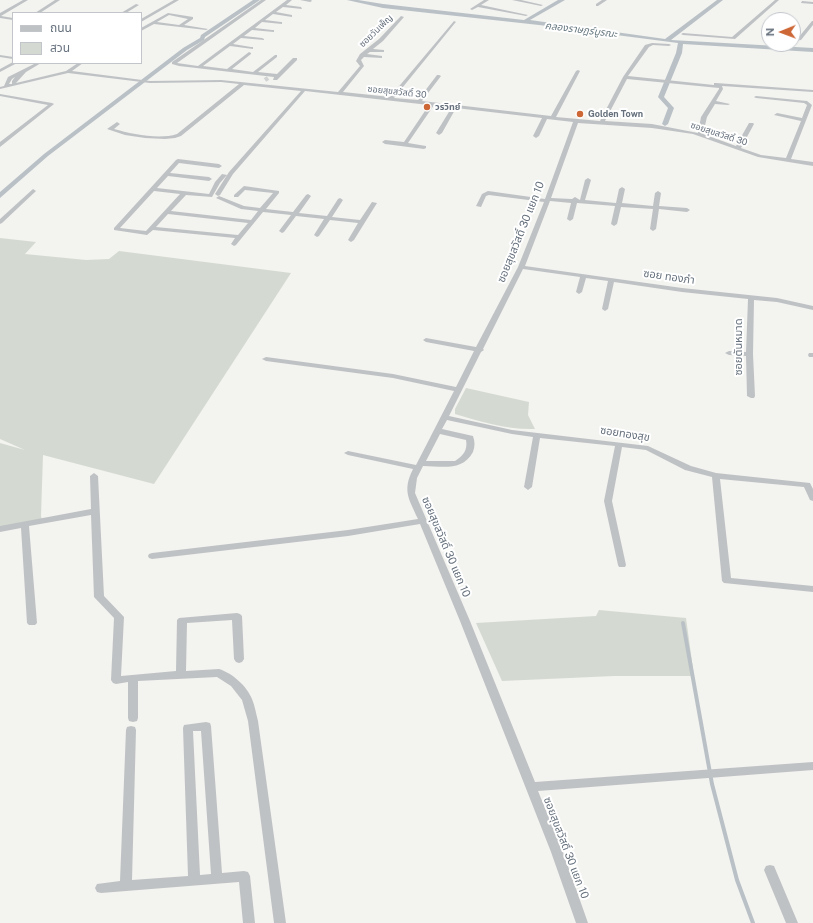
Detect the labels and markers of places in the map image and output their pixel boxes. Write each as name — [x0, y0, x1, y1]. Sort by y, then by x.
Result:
marker: วรวิทย์ — [422, 102, 432, 112]
place label: วรวิทย์ — [435, 102, 460, 112]
marker: Golden Town — [575, 109, 585, 119]
place label: Golden Town — [588, 109, 643, 119]

